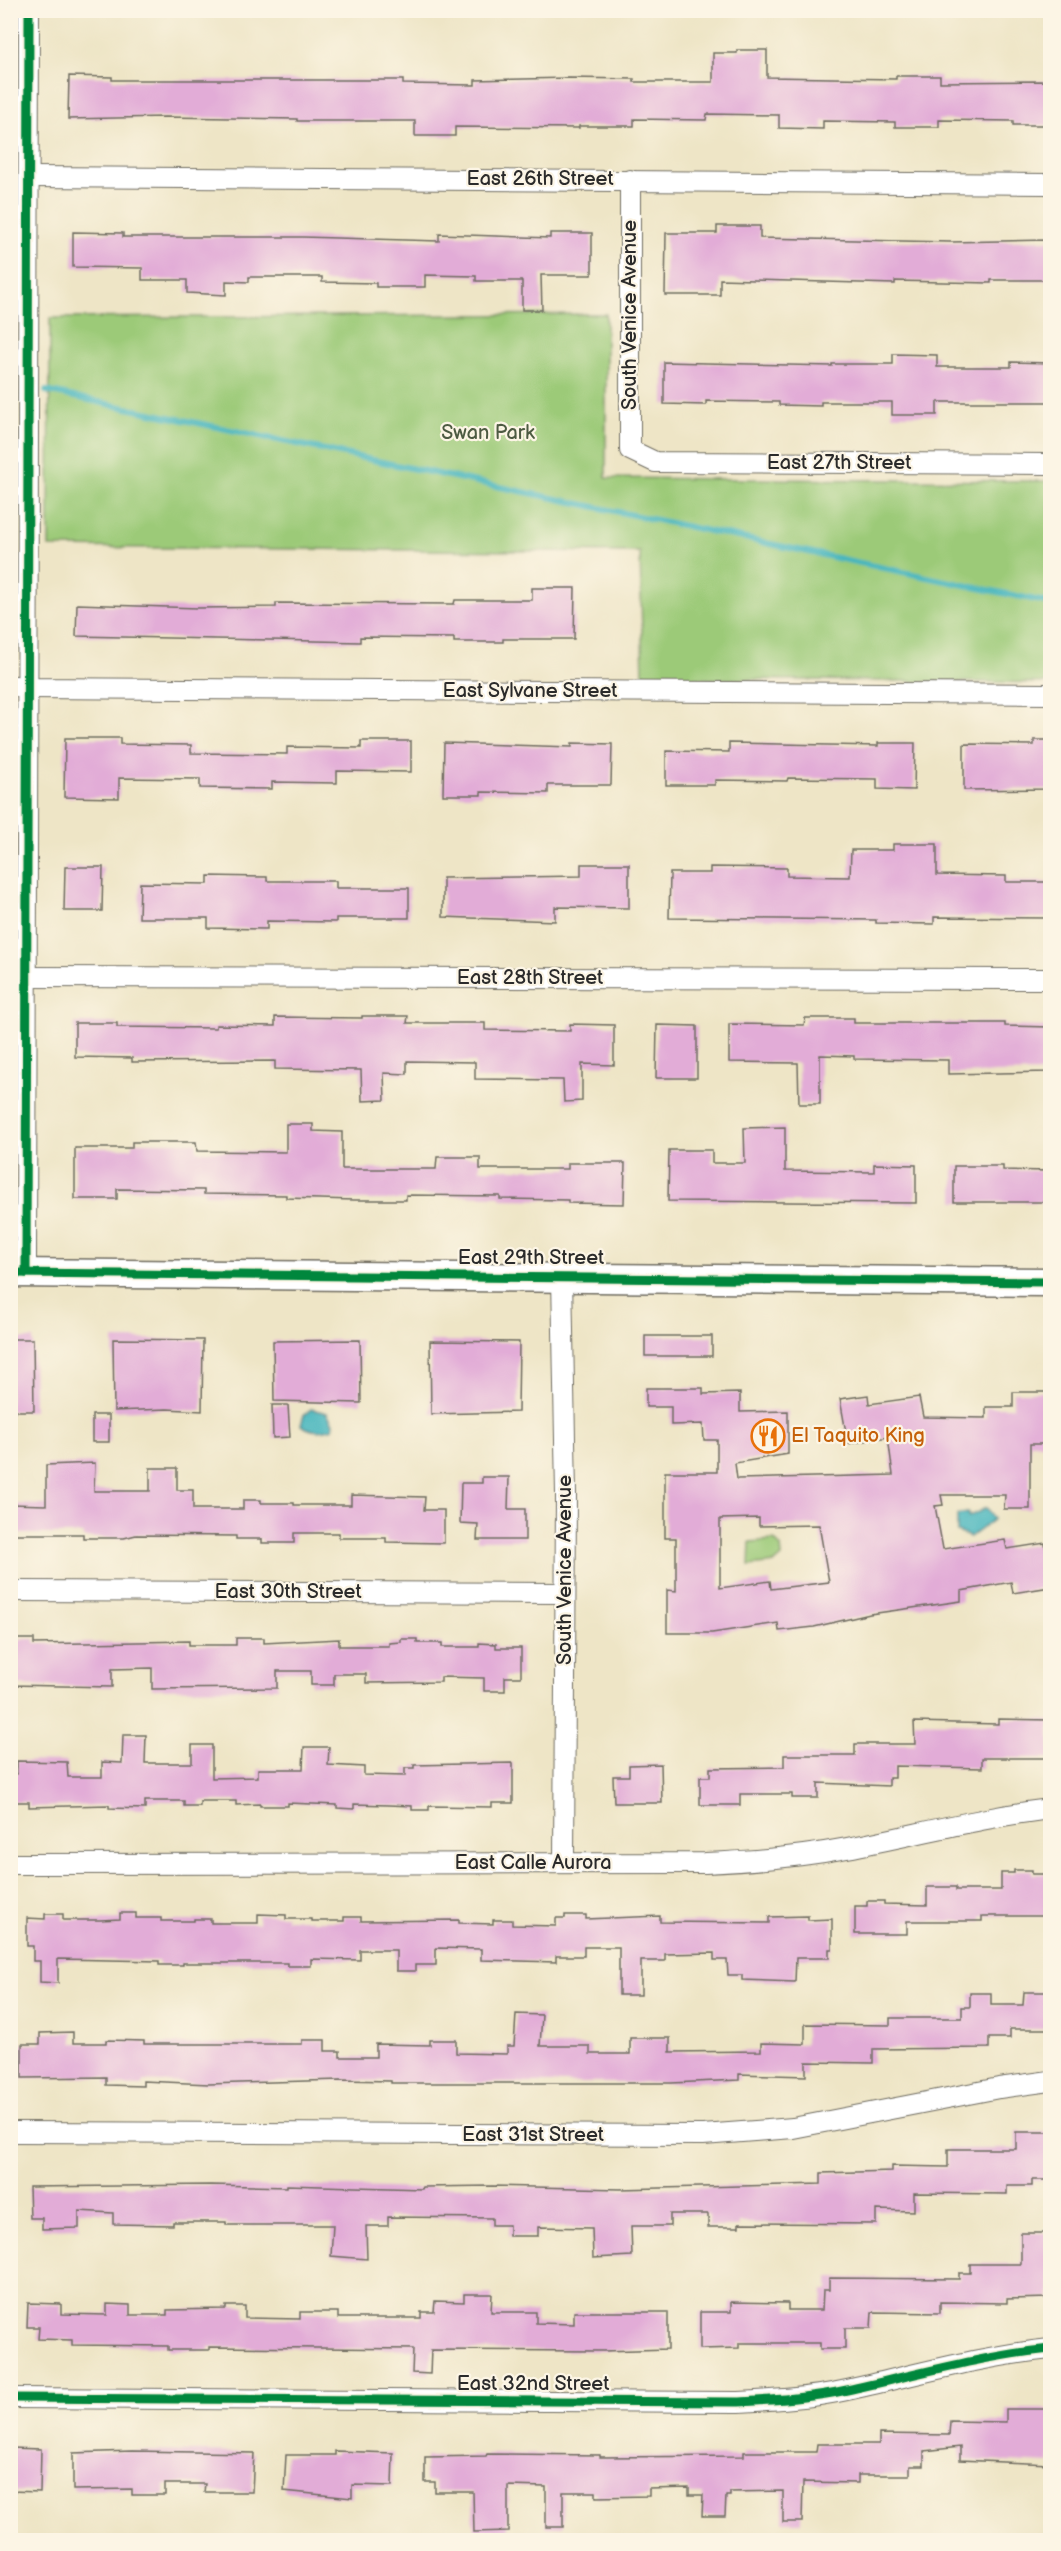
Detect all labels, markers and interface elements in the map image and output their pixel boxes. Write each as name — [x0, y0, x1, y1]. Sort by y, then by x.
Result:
street label: East 26th Street — [466, 167, 614, 191]
street label: South Venice Avenue — [618, 220, 642, 410]
park label: Swan Park — [441, 421, 535, 445]
street label: East 27th Street — [767, 451, 911, 475]
street label: East Sylvane Street — [443, 679, 617, 703]
street label: East 28th Street — [457, 966, 603, 990]
street label: East 29th Street — [458, 1246, 604, 1270]
restaurant icon: El Taquito King — [750, 1418, 786, 1454]
place label: El Taquito King — [791, 1424, 925, 1448]
street label: South Venice Avenue — [553, 1475, 577, 1665]
street label: East 30th Street — [214, 1580, 362, 1604]
street label: East Calle Aurora — [455, 1851, 612, 1875]
street label: East 31st Street — [462, 2123, 604, 2147]
street label: East 32nd Street — [457, 2372, 609, 2396]

